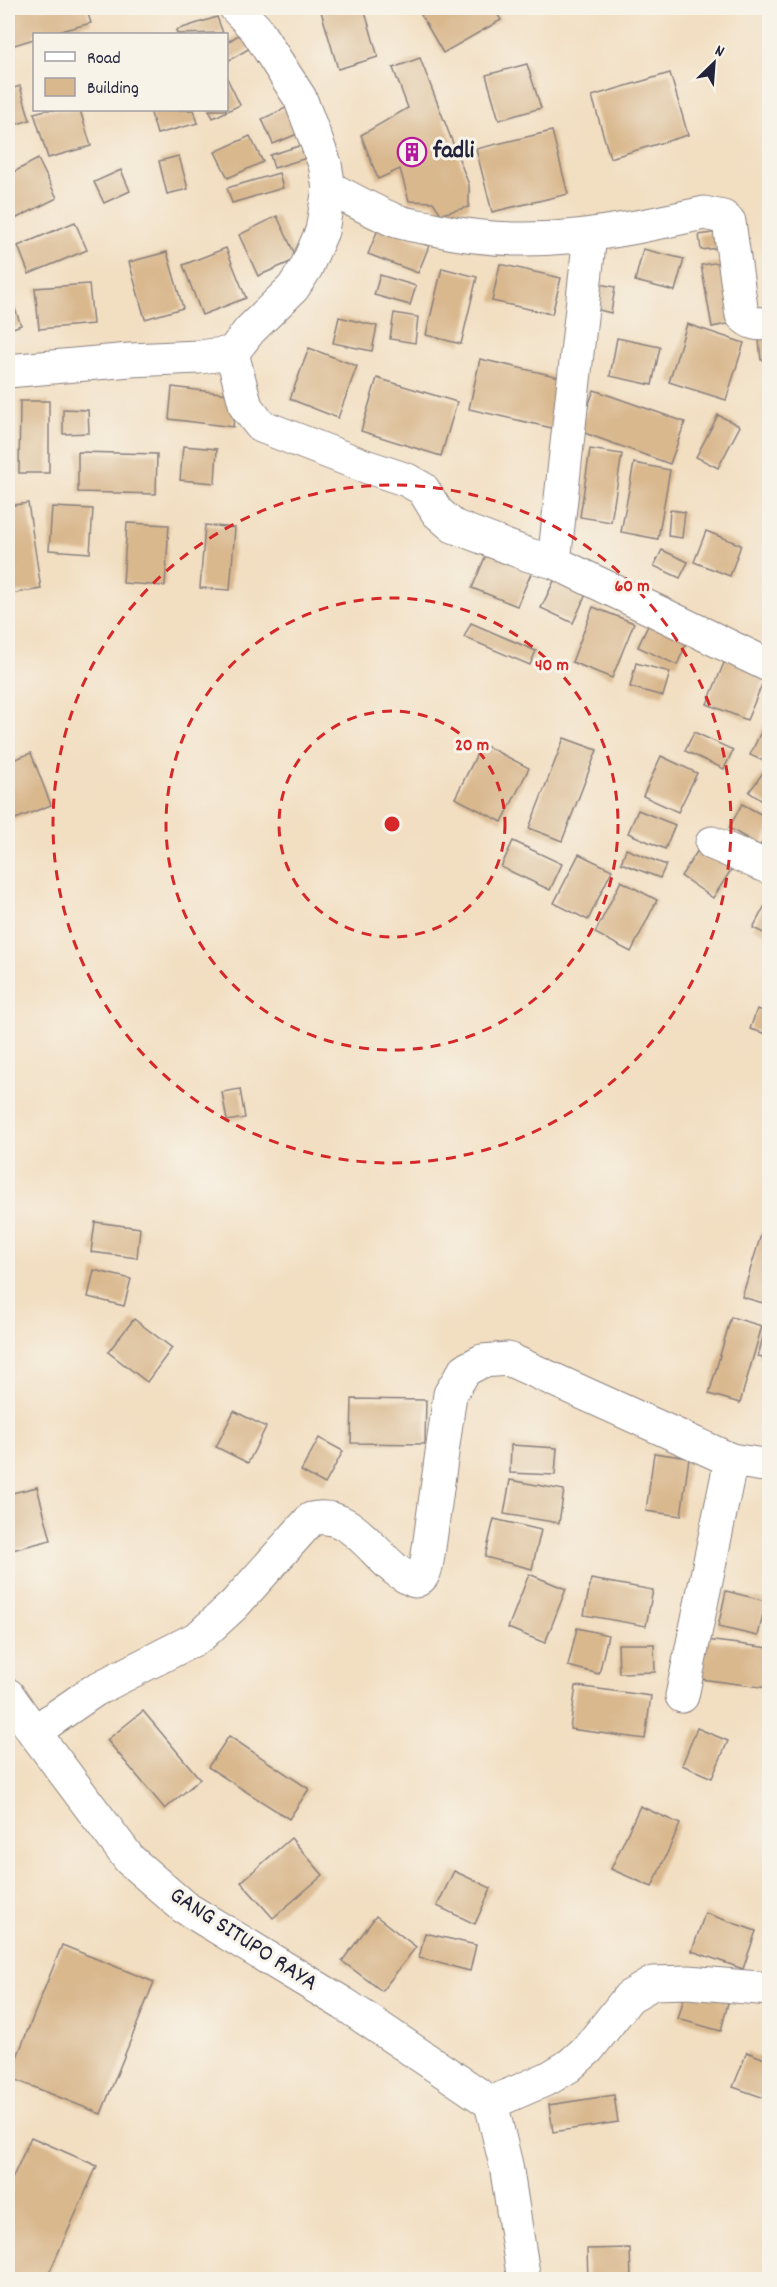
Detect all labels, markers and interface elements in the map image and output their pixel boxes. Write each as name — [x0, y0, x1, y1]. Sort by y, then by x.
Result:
legend — [33, 33, 228, 111]
north arrow — [684, 33, 744, 93]
text: N — [711, 40, 728, 64]
text: Road — [87, 47, 121, 72]
text: Building — [87, 77, 139, 102]
place label: fadli — [432, 135, 475, 169]
building icon: fadli — [396, 136, 428, 168]
text: 60 m — [614, 575, 650, 600]
text: 40 m — [535, 654, 569, 679]
text: 20 m — [455, 734, 489, 759]
centre of rings — [382, 814, 402, 834]
street label: GANG SITUPO RAYA — [162, 1879, 324, 2001]

